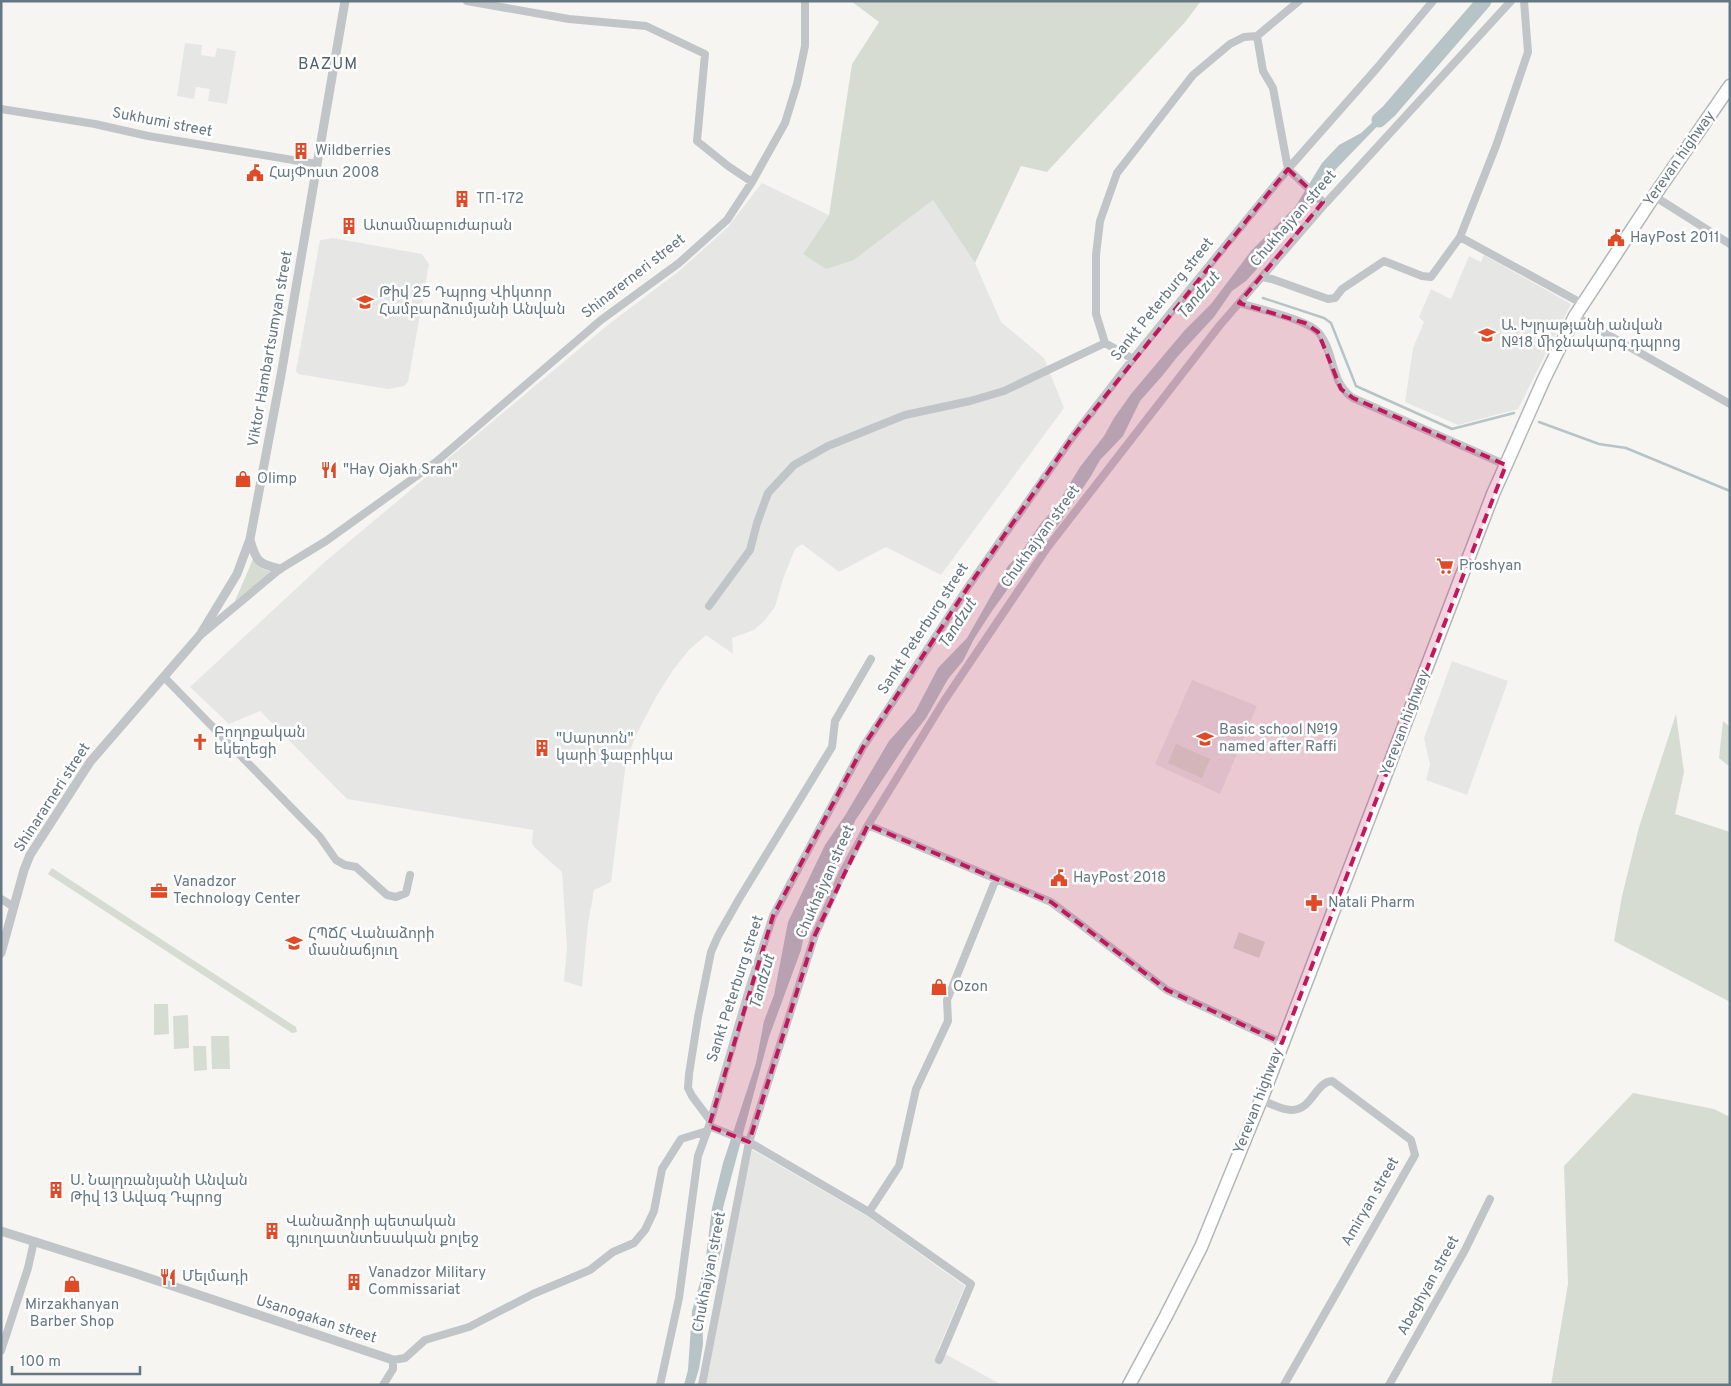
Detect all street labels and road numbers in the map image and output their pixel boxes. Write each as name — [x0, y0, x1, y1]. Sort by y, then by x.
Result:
street label: Sukhumi street — [110, 104, 214, 142]
street label: Yerevan highway — [1640, 107, 1720, 211]
street label: Chukhajyan street — [1247, 167, 1341, 271]
street label: Shinarerneri street — [578, 231, 690, 323]
street label: Sankt Peterburg street — [1107, 234, 1219, 366]
street label: Viktor Hambartsumyan street — [244, 249, 298, 449]
street label: Chukhajyan street — [997, 482, 1085, 592]
street label: Sankt Peterburg street — [874, 560, 974, 698]
street label: Yerevan highway — [1377, 667, 1435, 779]
street label: Shinararneri street — [11, 740, 95, 856]
street label: Chukhajyan street — [792, 822, 860, 942]
street label: Sankt Peterburg street — [703, 913, 769, 1065]
street label: Yerevan highway — [1230, 1045, 1288, 1157]
street label: Amiryan street — [1338, 1154, 1404, 1250]
street label: Chukhajyan street — [689, 1210, 731, 1334]
street label: Abeghyan street — [1394, 1233, 1464, 1339]
street label: Usanogakan street — [253, 1292, 379, 1348]

